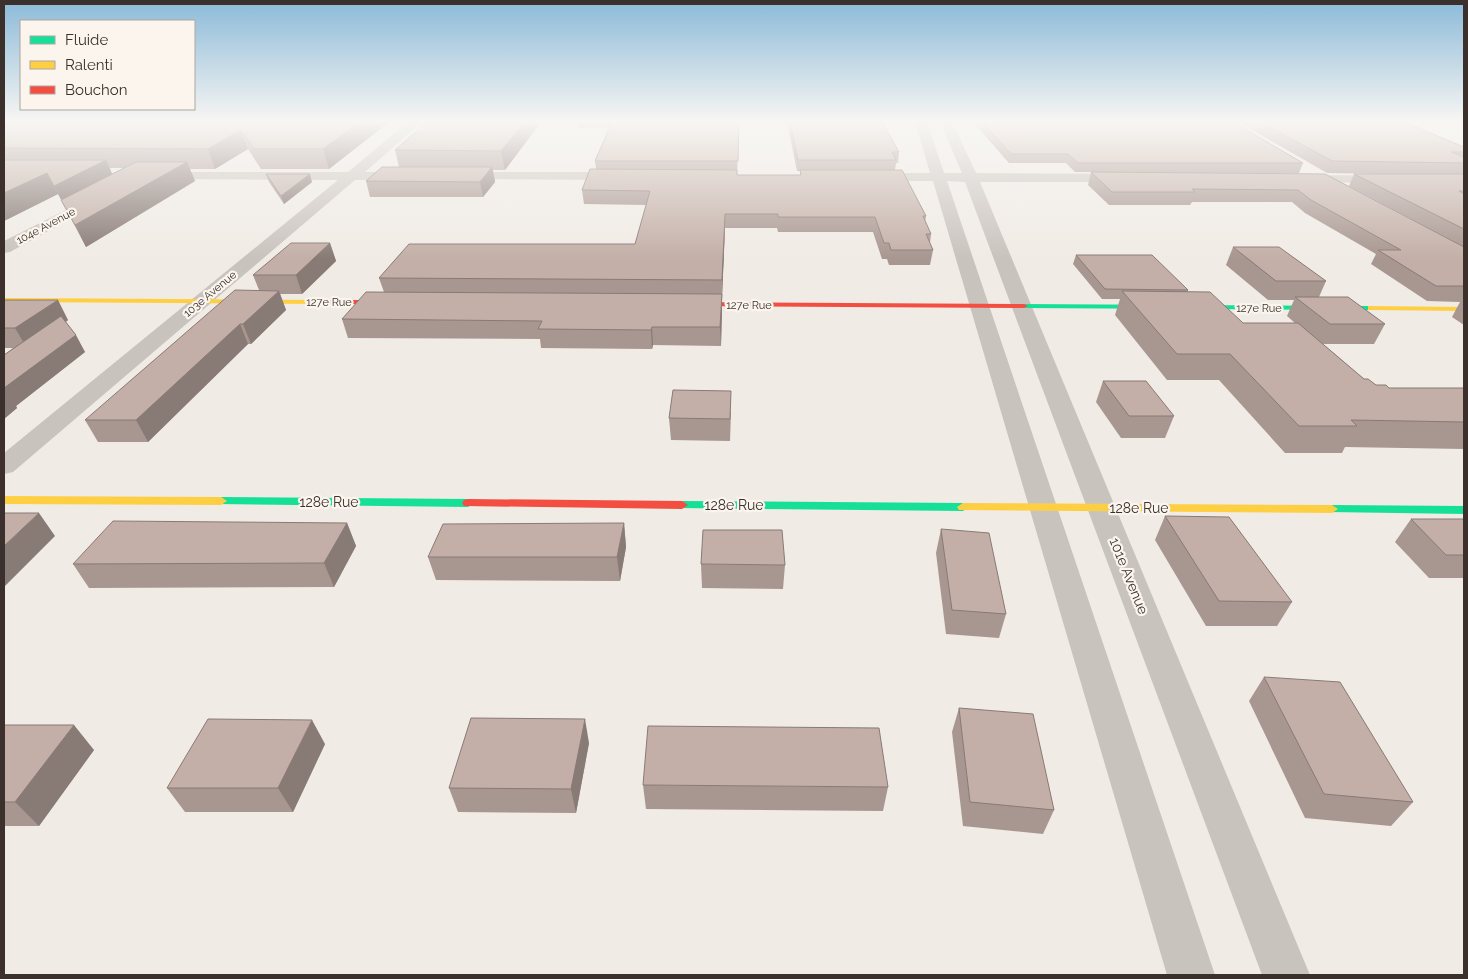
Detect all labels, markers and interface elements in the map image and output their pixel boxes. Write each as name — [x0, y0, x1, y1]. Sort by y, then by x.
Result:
legend — [20, 20, 195, 110]
text: Fluide — [65, 31, 108, 49]
text: Ralenti — [65, 56, 113, 74]
text: Bouchon — [65, 81, 127, 99]
street label: 104e Avenue — [14, 205, 78, 247]
street label: 103e Avenue — [181, 268, 239, 320]
street label: 127e Rue — [306, 296, 352, 309]
street label: 127e Rue — [726, 299, 772, 312]
street label: 127e Rue — [1236, 302, 1282, 315]
street label: 128e Rue — [300, 494, 358, 510]
street label: 128e Rue — [705, 497, 763, 513]
street label: 128e Rue — [1110, 500, 1168, 516]
street label: 101e Avenue — [1106, 535, 1152, 617]

